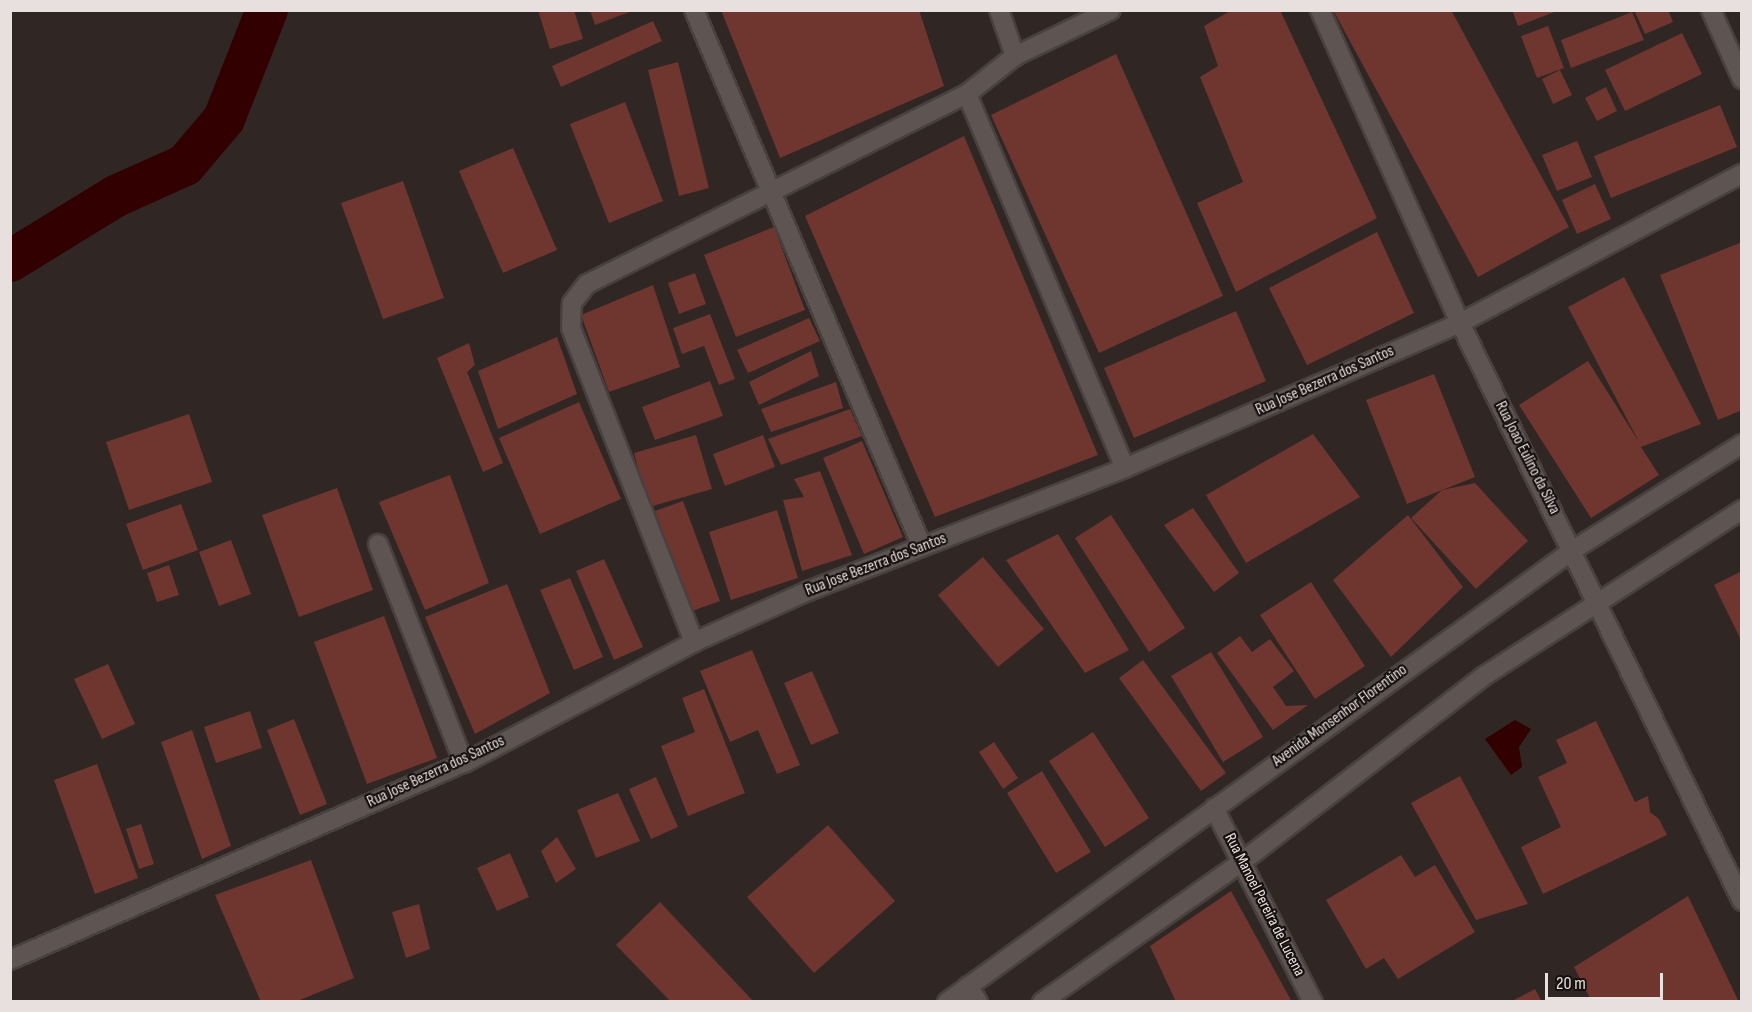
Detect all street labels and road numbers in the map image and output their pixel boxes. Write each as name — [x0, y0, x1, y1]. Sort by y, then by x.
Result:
street label: Rua Jose Bezerra dos Santos — [1253, 342, 1397, 420]
street label: Rua Joao Eulino da Silva — [1490, 398, 1564, 518]
street label: Rua Jose Bezerra dos Santos — [803, 529, 949, 601]
street label: Avenida Monsenhor Florentino — [1269, 661, 1411, 771]
street label: Rua Jose Bezerra dos Santos — [364, 732, 508, 812]
street label: Rua Manoel Pereira de Lucena — [1220, 830, 1308, 980]

